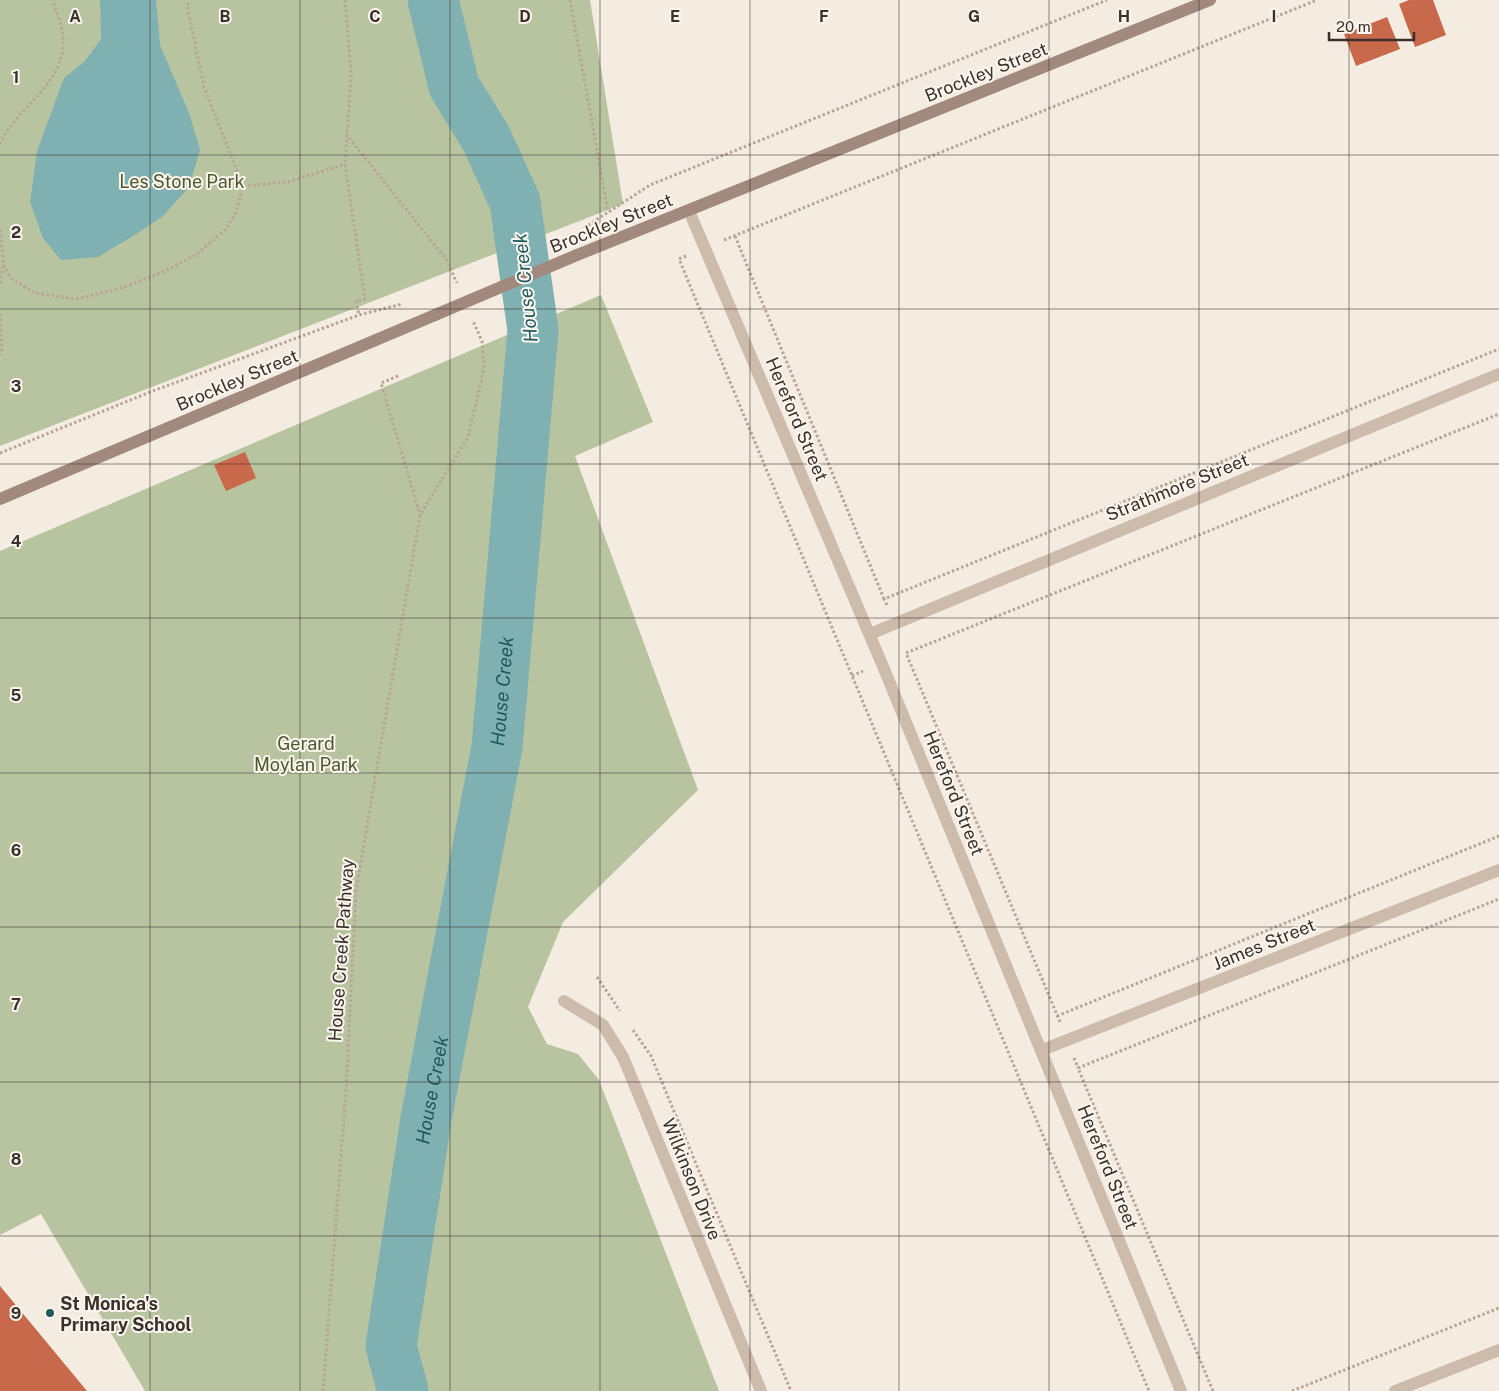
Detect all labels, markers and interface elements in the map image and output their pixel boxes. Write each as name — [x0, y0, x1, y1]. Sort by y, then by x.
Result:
text: A — [69, 7, 81, 26]
text: B — [220, 7, 231, 26]
text: C — [369, 7, 381, 26]
text: D — [519, 7, 531, 26]
text: E — [670, 7, 680, 26]
text: F — [819, 7, 829, 26]
text: G — [968, 7, 980, 26]
text: H — [1118, 7, 1130, 26]
text: I — [1272, 7, 1276, 26]
scale bar — [1329, 10, 1414, 42]
text: 20 m — [1336, 18, 1371, 35]
street label: Brockley Street — [922, 38, 1050, 106]
text: 1 — [13, 68, 19, 87]
park label: Les Stone Park — [119, 171, 245, 192]
street label: Brockley Street — [547, 189, 675, 257]
text: 2 — [11, 223, 21, 242]
water label: House Creek — [508, 232, 542, 344]
street label: Brockley Street — [173, 345, 301, 415]
street label: Hereford Street — [761, 354, 833, 484]
text: 3 — [11, 377, 21, 396]
street label: Strathmore Street — [1103, 449, 1251, 525]
text: 4 — [11, 532, 22, 551]
water label: House Creek — [486, 635, 518, 747]
text: 5 — [11, 686, 22, 705]
street label: Hereford Street — [919, 728, 989, 858]
park label: Gerard Moylan Park — [254, 733, 358, 775]
text: 6 — [11, 841, 21, 860]
street label: House Creek Pathway — [324, 858, 358, 1042]
street label: James Street — [1210, 914, 1318, 974]
text: 7 — [11, 995, 21, 1014]
water label: House Creek — [411, 1033, 453, 1145]
street label: Hereford Street — [1073, 1102, 1143, 1232]
street label: Wilkinson Drive — [658, 1115, 726, 1243]
text: 8 — [11, 1150, 22, 1169]
place label: St Monica's Primary School — [60, 1293, 192, 1335]
text: 9 — [11, 1304, 21, 1323]
marker: St Monica's Primary School — [44, 1307, 56, 1319]

